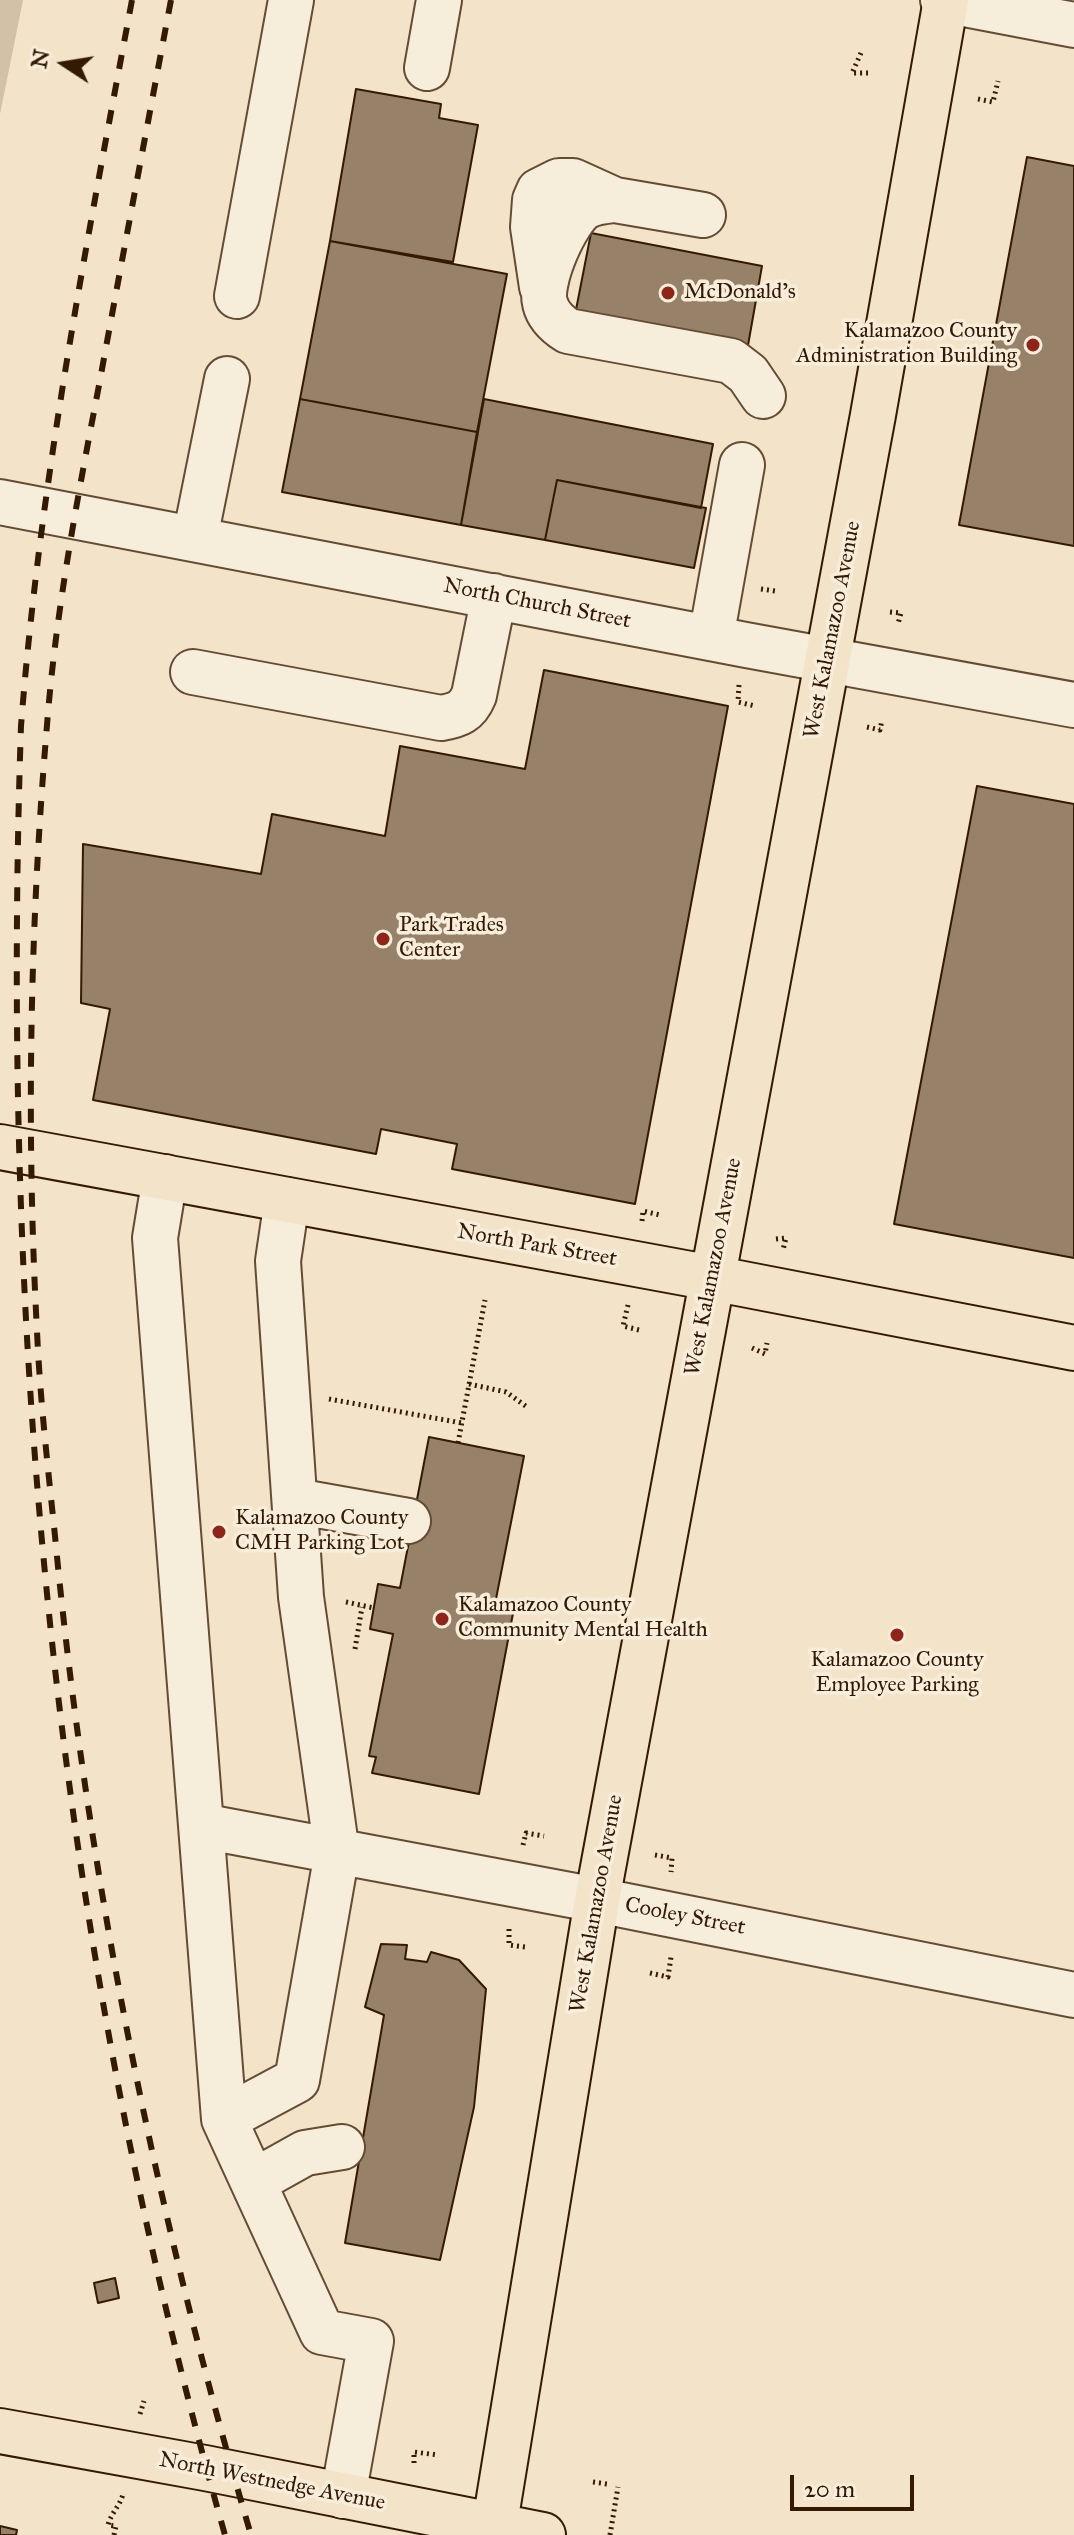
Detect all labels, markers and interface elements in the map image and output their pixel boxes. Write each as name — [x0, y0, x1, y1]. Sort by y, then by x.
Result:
north arrow — [24, 24, 104, 104]
text: N — [25, 47, 55, 71]
place label: McDonald's — [684, 280, 796, 306]
marker: McDonald's — [659, 284, 677, 302]
place label: Kalamazoo County Administration Building — [796, 319, 1017, 370]
marker: Kalamazoo County Administration Building — [1024, 336, 1042, 354]
street label: West Kalamazoo Avenue — [799, 519, 867, 741]
street label: North Church Street — [441, 573, 633, 635]
place label: Park Trades Center — [399, 913, 504, 964]
marker: Park Trades Center — [374, 930, 392, 948]
street label: West Kalamazoo Avenue — [680, 1156, 748, 1378]
street label: North Park Street — [455, 1219, 619, 1273]
place label: Kalamazoo County CMH Parking Lot — [235, 1506, 408, 1558]
marker: Kalamazoo County CMH Parking Lot — [210, 1523, 228, 1541]
place label: Kalamazoo County Community Mental Health — [458, 1593, 708, 1644]
marker: Kalamazoo County Community Mental Health — [433, 1610, 451, 1628]
marker: Kalamazoo County Employee Parking — [888, 1626, 906, 1644]
place label: Kalamazoo County Employee Parking — [810, 1648, 984, 1700]
street label: West Kalamazoo Avenue — [565, 1793, 629, 2015]
street label: Cooley Street — [623, 1892, 747, 1942]
street label: North Westnedge Avenue — [157, 2447, 387, 2517]
scale bar — [794, 2459, 918, 2509]
text: 20 m — [804, 2474, 855, 2504]

